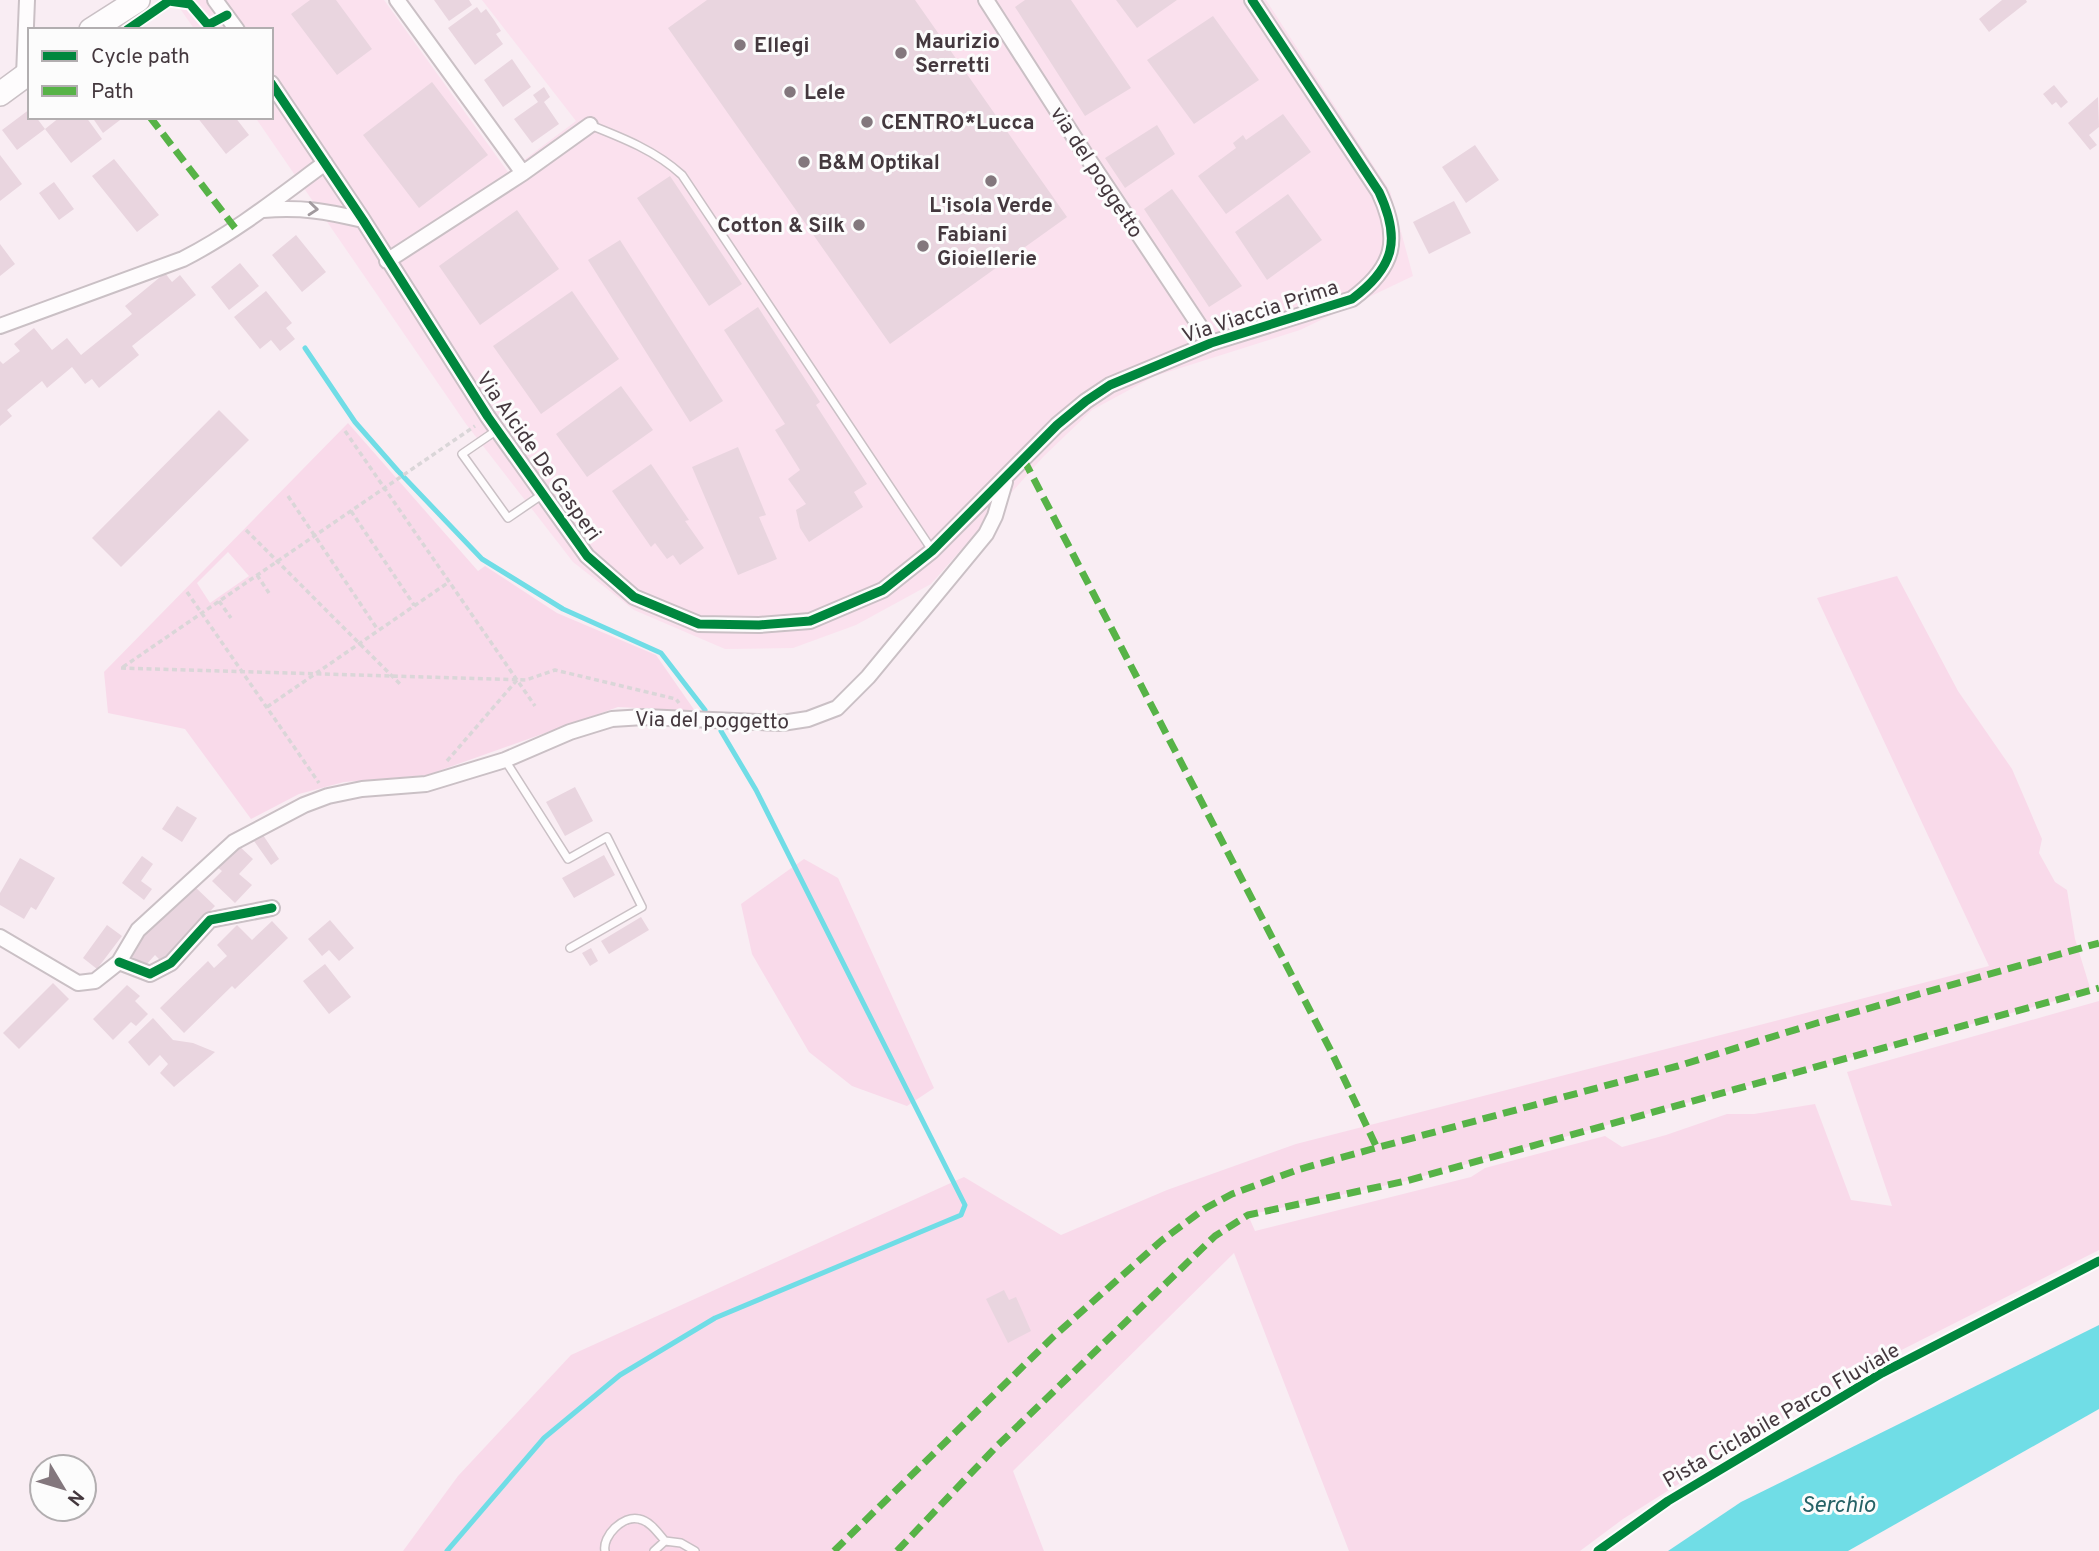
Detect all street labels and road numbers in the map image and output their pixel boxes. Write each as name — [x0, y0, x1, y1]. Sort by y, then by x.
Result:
street label: via del poggetto — [1043, 102, 1148, 244]
street label: Via Viaccia Prima — [1179, 274, 1342, 350]
street label: Via Alcide De Gasperi — [469, 367, 606, 547]
street label: Via del poggetto — [635, 707, 789, 736]
street label: Pista Ciclabile Parco Fluviale — [1658, 1337, 1905, 1495]

